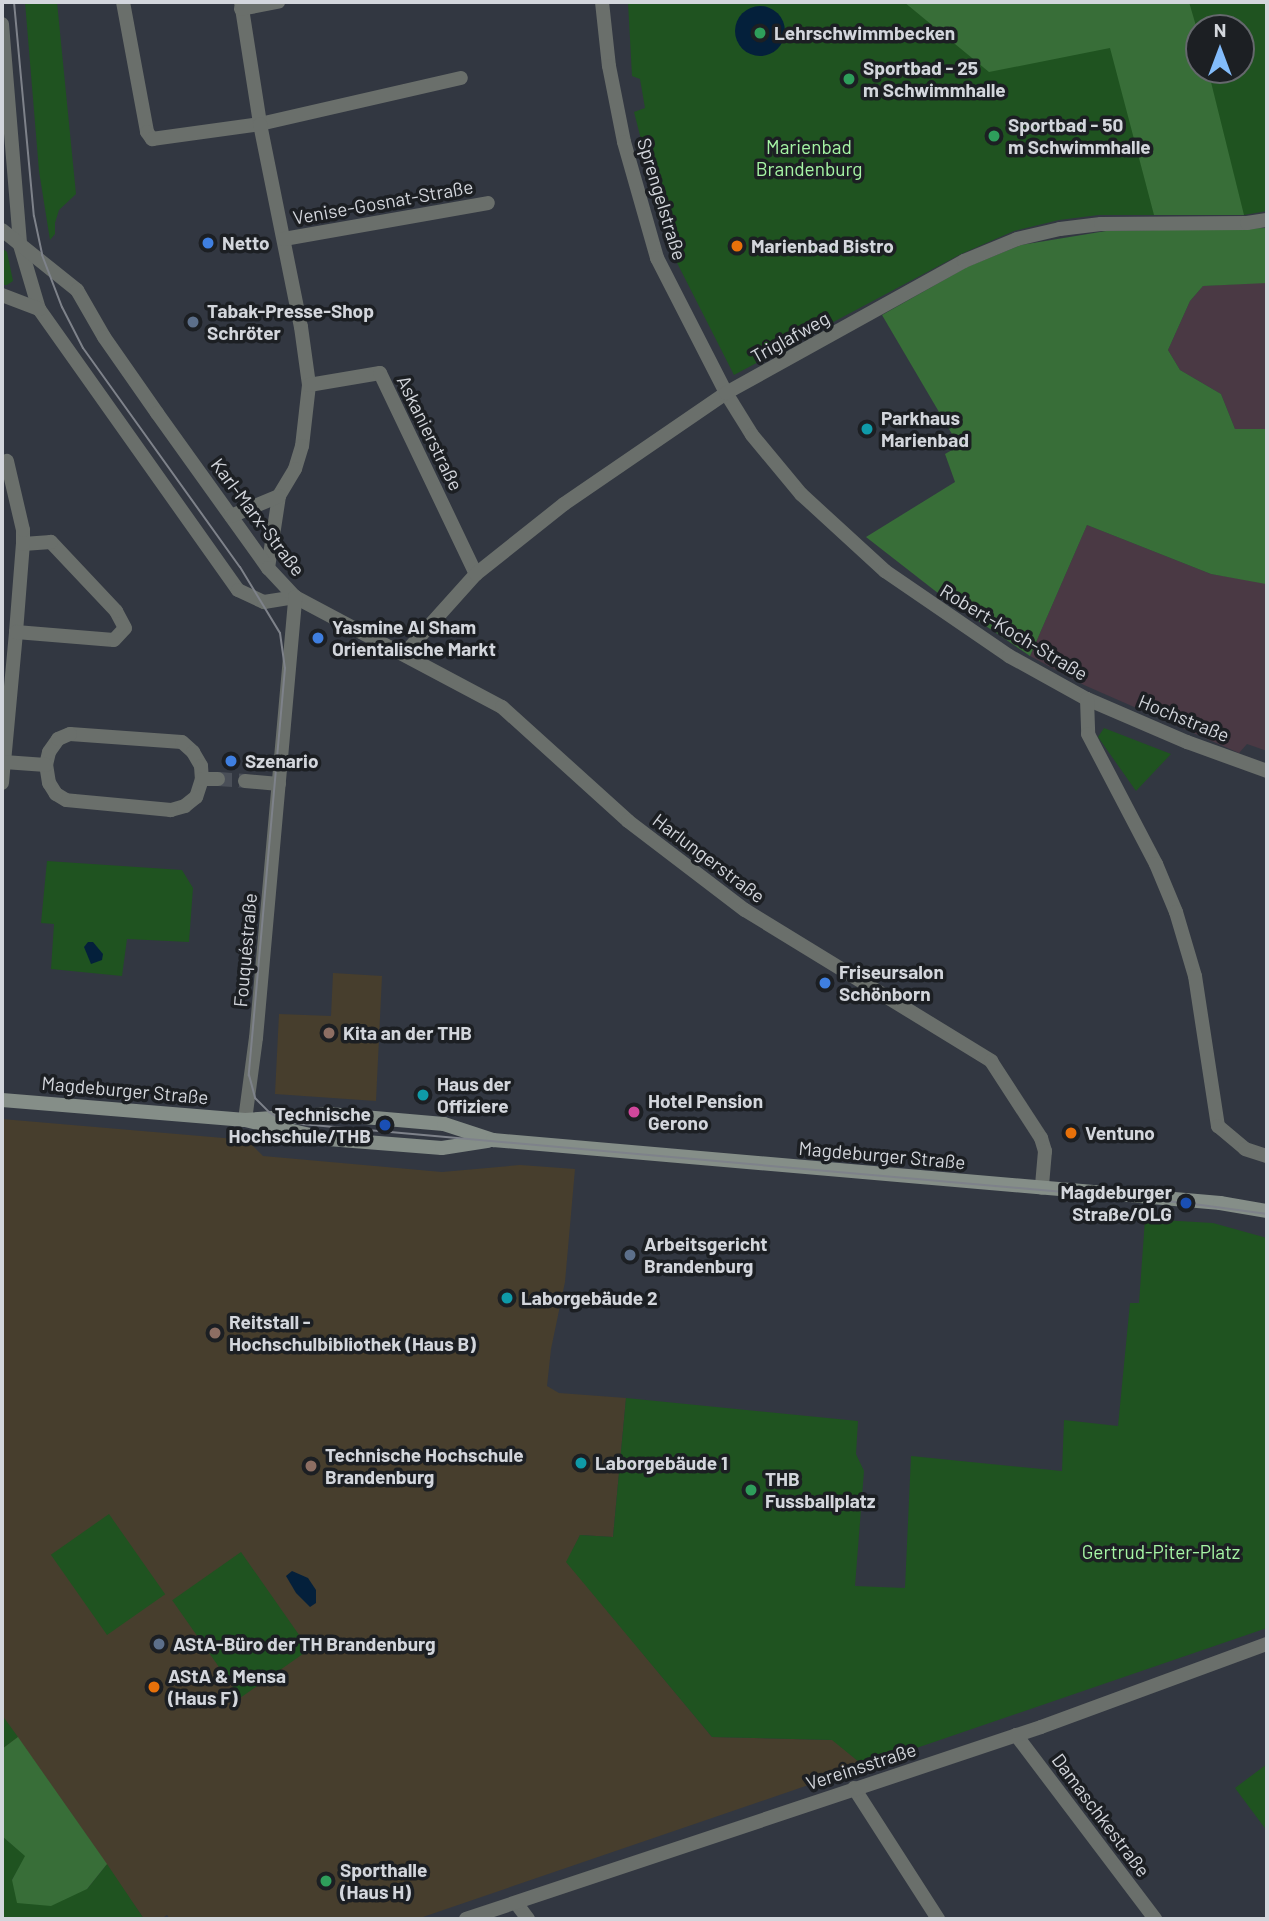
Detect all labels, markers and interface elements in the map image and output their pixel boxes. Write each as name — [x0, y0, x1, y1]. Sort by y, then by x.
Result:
north arrow — [1185, 14, 1255, 84]
text: N — [1214, 18, 1226, 41]
place label: Lehrschwimmbecken — [774, 22, 955, 44]
marker: Lehrschwimmbecken — [752, 25, 768, 41]
place label: Sportbad - 25 m Schwimmhalle — [863, 57, 1006, 101]
marker: Sportbad - 25 m Schwimmhalle — [841, 71, 857, 87]
place label: Sportbad - 50 m Schwimmhalle — [1008, 114, 1151, 158]
marker: Sportbad - 50 m Schwimmhalle — [986, 128, 1002, 144]
street label: Sprengelstraße — [633, 135, 691, 263]
park label: Marienbad Brandenburg — [756, 136, 862, 180]
street label: Venise-Gosnat-Straße — [291, 175, 475, 229]
place label: Netto — [222, 232, 270, 254]
marker: Netto — [200, 235, 216, 251]
place label: Marienbad Bistro — [751, 235, 894, 257]
marker: Marienbad Bistro — [729, 238, 745, 254]
place label: Tabak-Presse-Shop Schröter — [207, 300, 374, 344]
street label: Triglafweg — [747, 306, 833, 368]
marker: Tabak-Presse-Shop Schröter — [185, 314, 201, 330]
street label: Askanierstraße — [392, 372, 468, 494]
place label: Parkhaus Marienbad — [881, 407, 969, 451]
marker: Parkhaus Marienbad — [859, 421, 875, 437]
street label: Karl-Marx-Straße — [206, 454, 310, 580]
street label: Robert-Koch-Straße — [936, 579, 1092, 685]
place label: Yasmine Al Sham Orientalische Markt — [332, 616, 496, 660]
marker: Yasmine Al Sham Orientalische Markt — [310, 630, 326, 646]
street label: Hochstraße — [1135, 689, 1233, 747]
place label: Szenario — [245, 750, 319, 772]
marker: Szenario — [223, 753, 239, 769]
street label: Harlungerstraße — [648, 808, 770, 908]
street label: Fouquéstraße — [229, 892, 261, 1008]
place label: Friseursalon Schönborn — [839, 961, 944, 1005]
marker: Friseursalon Schönborn — [817, 975, 833, 991]
place label: Kita an der THB — [343, 1022, 472, 1044]
marker: Kita an der THB — [321, 1025, 337, 1041]
street label: Magdeburger Straße — [41, 1071, 209, 1109]
place label: Haus der Offiziere — [437, 1073, 511, 1117]
marker: Haus der Offiziere — [415, 1087, 431, 1103]
place label: Hotel Pension Gerono — [648, 1090, 763, 1134]
place label: Technische Hochschule/THB — [229, 1103, 371, 1147]
marker: Hotel Pension Gerono — [626, 1104, 642, 1120]
marker: Technische Hochschule/THB — [377, 1117, 393, 1133]
place label: Ventuno — [1085, 1122, 1155, 1144]
marker: Ventuno — [1063, 1125, 1079, 1141]
street label: Magdeburger Straße — [798, 1136, 966, 1174]
place label: Magdeburger Straße/OLG — [1061, 1181, 1172, 1225]
marker: Magdeburger Straße/OLG — [1178, 1195, 1194, 1211]
place label: Arbeitsgericht Brandenburg — [644, 1233, 768, 1277]
marker: Arbeitsgericht Brandenburg — [622, 1247, 638, 1263]
place label: Laborgebäude 2 — [521, 1287, 658, 1309]
marker: Laborgebäude 2 — [499, 1290, 515, 1306]
place label: Reitstall - Hochschulbibliothek (Haus B) — [229, 1311, 476, 1355]
marker: Reitstall - Hochschulbibliothek (Haus B) — [207, 1325, 223, 1341]
place label: Technische Hochschule Brandenburg — [325, 1444, 524, 1488]
place label: Laborgebäude 1 — [595, 1452, 728, 1474]
marker: Laborgebäude 1 — [573, 1455, 589, 1471]
marker: Technische Hochschule Brandenburg — [303, 1458, 319, 1474]
place label: THB Fussballplatz — [765, 1468, 876, 1512]
marker: THB Fussballplatz — [743, 1482, 759, 1498]
park label: Gertrud-Piter-Platz — [1082, 1541, 1240, 1563]
place label: AStA-Büro der TH Brandenburg — [173, 1633, 435, 1655]
marker: AStA-Büro der TH Brandenburg — [151, 1636, 167, 1652]
place label: AStA & Mensa (Haus F) — [168, 1665, 286, 1709]
marker: AStA & Mensa (Haus F) — [146, 1679, 162, 1695]
street label: Vereinsstraße — [803, 1737, 919, 1795]
street label: Damaschkestraße — [1047, 1749, 1155, 1881]
place label: Sporthalle (Haus H) — [340, 1859, 427, 1903]
marker: Sporthalle (Haus H) — [318, 1873, 334, 1889]

